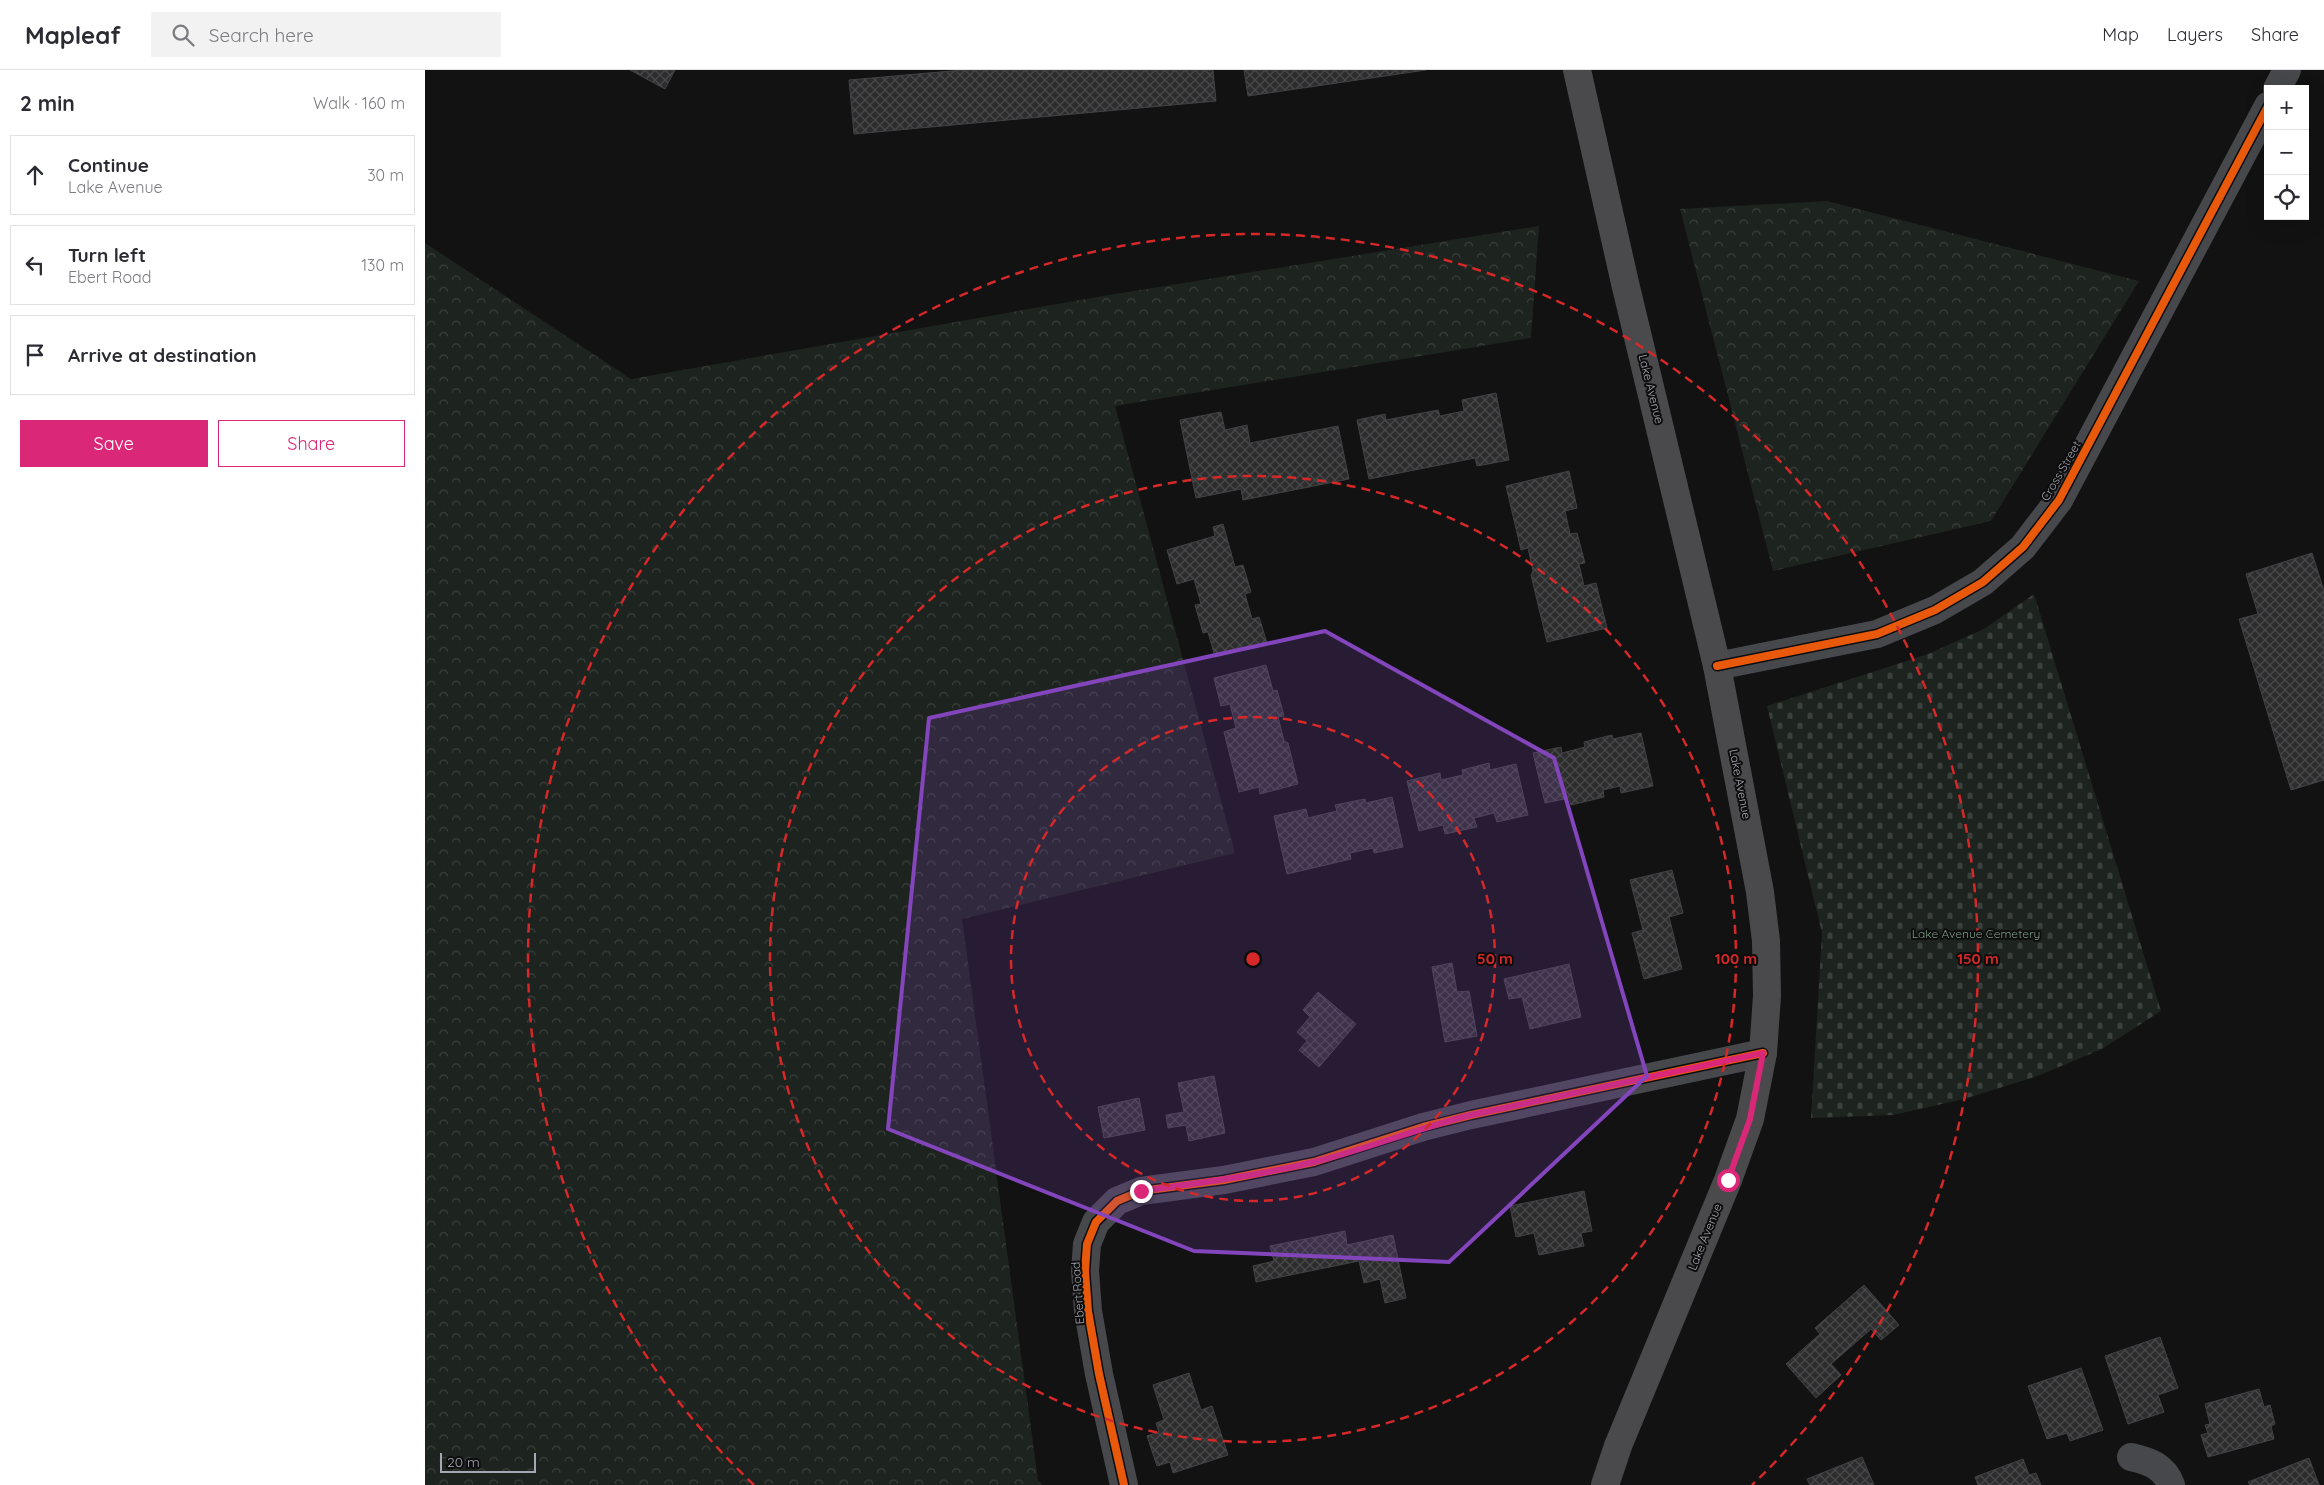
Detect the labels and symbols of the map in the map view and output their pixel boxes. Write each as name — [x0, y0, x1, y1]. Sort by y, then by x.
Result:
street label: Lake Avenue — [1636, 353, 1667, 425]
street label: Cross Street — [2037, 438, 2084, 503]
street label: Lake Avenue — [1726, 748, 1755, 820]
park label: Lake Avenue Cemetery — [1912, 926, 2040, 941]
text: 50 m — [1477, 949, 1513, 968]
text: 100 m — [1715, 949, 1757, 968]
text: 150 m — [1957, 949, 1999, 968]
centre of rings — [1244, 950, 1262, 968]
route start — [1717, 1169, 1740, 1192]
route end — [1130, 1180, 1153, 1203]
street label: Lake Avenue — [1684, 1201, 1725, 1273]
street label: Ebert Road — [1068, 1261, 1087, 1325]
scale bar — [440, 1450, 536, 1473]

